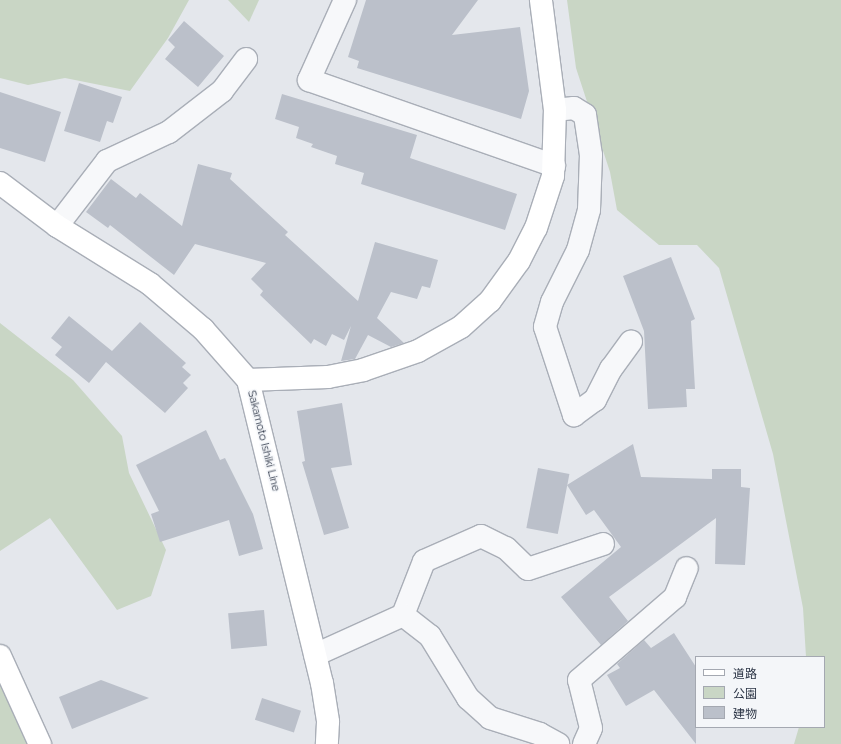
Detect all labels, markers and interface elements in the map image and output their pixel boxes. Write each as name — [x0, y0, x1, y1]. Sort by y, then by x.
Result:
street label: Sakamoto Ishiki Line — [244, 389, 282, 493]
legend — [695, 656, 825, 728]
text: 道路 — [733, 667, 757, 681]
text: 公園 — [733, 687, 757, 701]
text: 建物 — [733, 707, 757, 721]

